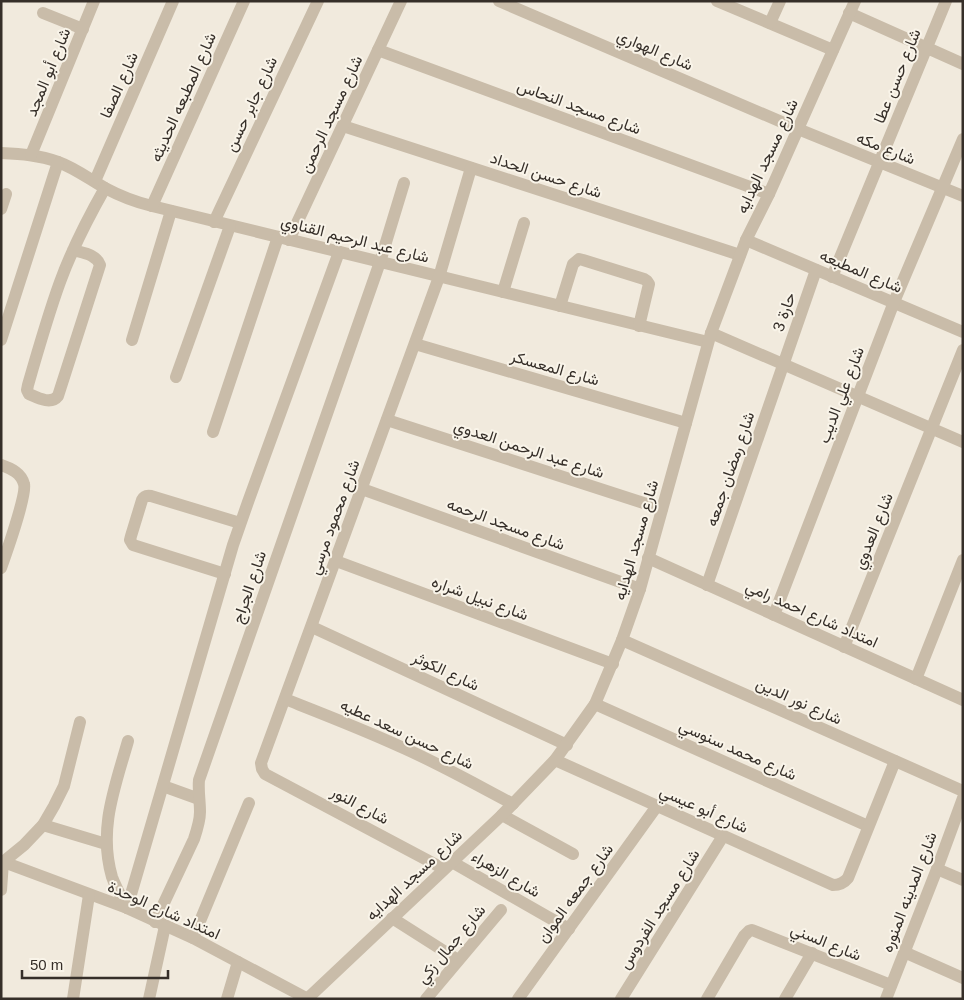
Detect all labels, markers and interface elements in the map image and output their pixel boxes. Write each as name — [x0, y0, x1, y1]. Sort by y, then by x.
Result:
street label: شارع أبو المجد — [23, 25, 76, 120]
street label: شارع الهواري — [613, 26, 695, 78]
street label: شارع حسن عطا — [870, 26, 926, 127]
street label: شارع المطبعه الحديثه — [147, 30, 222, 165]
street label: شارع الصفا — [97, 49, 144, 122]
street label: شارع مسجد الرحمن — [296, 53, 368, 177]
street label: شارع جابر حسن — [222, 54, 283, 155]
street label: شارع مسجد النحاس — [514, 77, 643, 140]
street label: شارع مسجد الهدايه — [733, 96, 804, 217]
street label: شارع مكه — [853, 129, 918, 170]
street label: شارع حسن الحداد — [487, 149, 604, 204]
street label: شارع عبد الرحيم القناوي — [278, 212, 431, 270]
street label: شارع المطبعه — [816, 246, 905, 299]
street label: حارة 3 — [769, 290, 801, 334]
street label: شارع علي الديب — [815, 345, 872, 447]
street label: شارع المعسكر — [507, 347, 601, 392]
street label: شارع رمضان جمعه — [702, 410, 760, 529]
street label: شارع عبد الرحمن العدوي — [450, 417, 606, 486]
street label: شارع محمود مرسي — [305, 457, 367, 578]
street label: شارع مسجد الهدايه — [611, 478, 664, 603]
street label: شارع العدوي — [850, 490, 901, 574]
street label: شارع مسجد الرحمه — [444, 495, 567, 556]
street label: شارع الجراج — [229, 549, 272, 626]
street label: شارع نبيل شراره — [428, 573, 531, 626]
street label: امتداد شارع احمد رامي — [741, 577, 881, 655]
street label: شارع الكوثر — [408, 648, 482, 696]
street label: شارع نور الدين — [752, 674, 845, 730]
street label: شارع حسن سعد عطيه — [337, 696, 476, 775]
street label: شارع محمد سنوسي — [675, 717, 799, 788]
street label: شارع النور — [326, 782, 392, 830]
street label: شارع أبو عيسي — [655, 782, 751, 841]
street label: شارع مسجد الهدايه — [363, 826, 467, 926]
street label: شارع المدينه المنوره — [878, 829, 943, 956]
street label: شارع جمعه الموان — [534, 840, 619, 947]
street label: شارع مسجد الفردوس — [615, 846, 705, 973]
street label: شارع الزهراء — [467, 848, 543, 903]
street label: امتداد شارع الوحدة — [104, 878, 223, 945]
street label: شارع جمال زكي — [413, 901, 492, 990]
street label: شارع السني — [787, 920, 864, 968]
scale bar — [22, 948, 169, 980]
text: 50 m — [30, 956, 63, 973]

